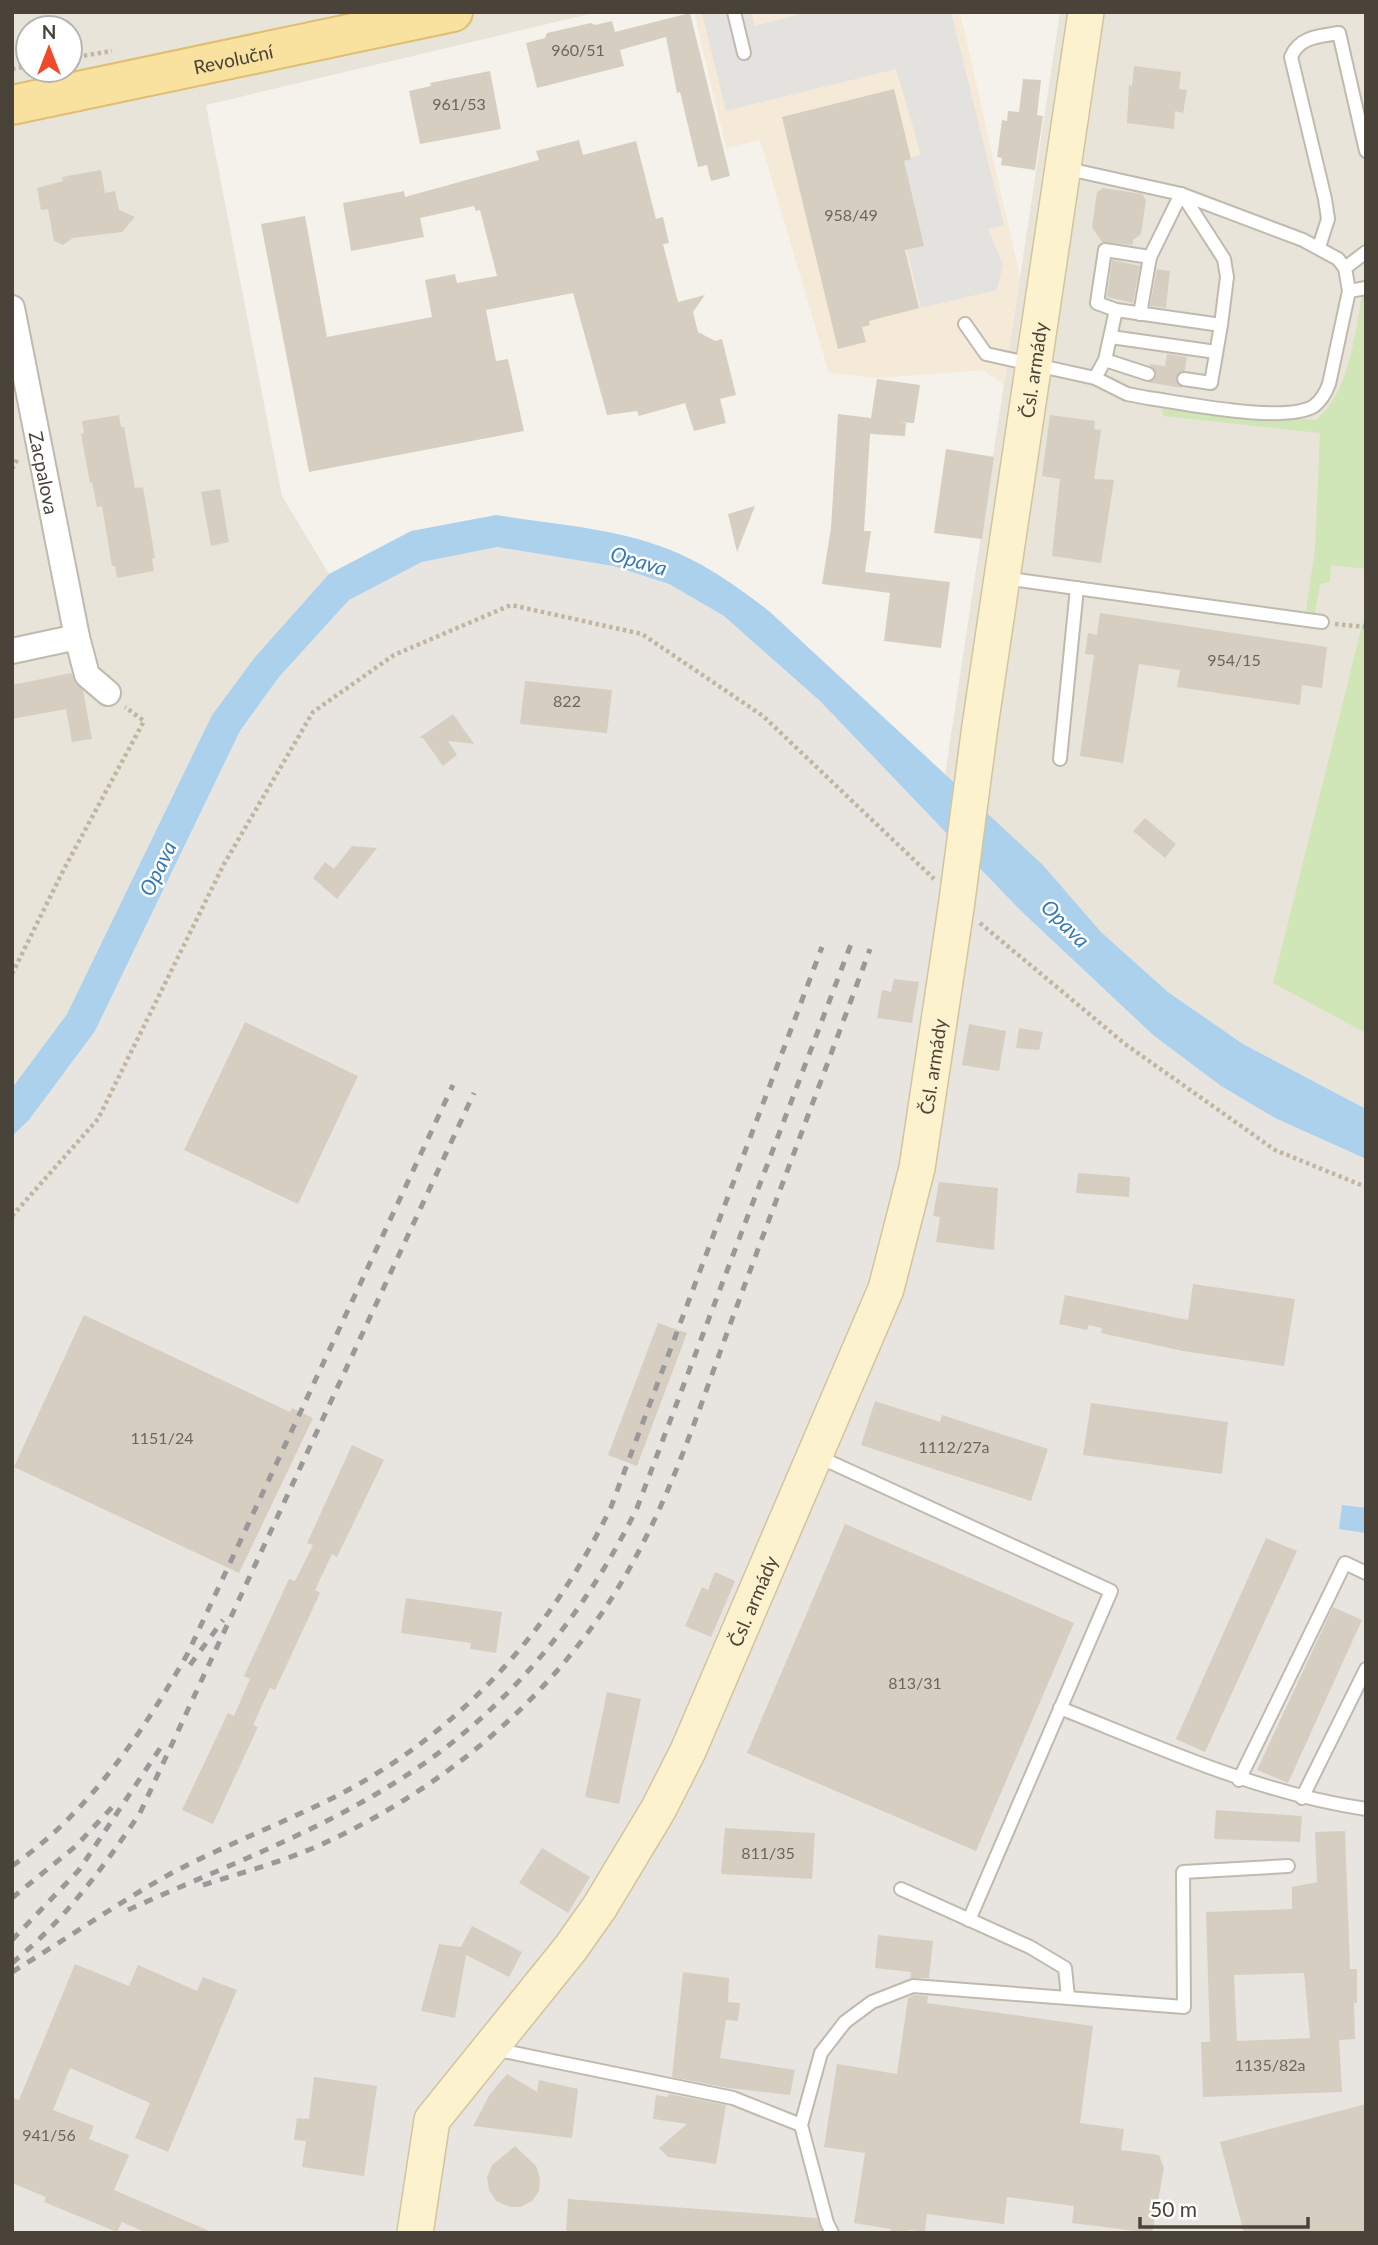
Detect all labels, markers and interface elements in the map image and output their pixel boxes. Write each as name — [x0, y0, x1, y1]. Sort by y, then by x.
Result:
north arrow — [14, 14, 84, 84]
text: N — [42, 20, 56, 43]
street label: Revoluční — [191, 38, 276, 78]
house number: 960/51 — [551, 40, 605, 59]
house number: 961/53 — [432, 94, 486, 113]
house number: 958/49 — [824, 205, 878, 224]
street label: Čsl. armády — [1014, 320, 1051, 419]
street label: Zacpalova — [25, 429, 64, 516]
water label: Opava — [608, 540, 670, 580]
house number: 954/15 — [1207, 650, 1261, 669]
house number: 822 — [553, 691, 581, 710]
water label: Opava — [133, 837, 181, 899]
water label: Opava — [1037, 894, 1095, 952]
street label: Čsl. armády — [914, 1017, 951, 1116]
house number: 1151/24 — [131, 1428, 193, 1447]
house number: 1112/27a — [919, 1437, 989, 1456]
street label: Čsl. armády — [723, 1552, 782, 1650]
house number: 813/31 — [888, 1673, 942, 1692]
house number: 811/35 — [741, 1843, 795, 1862]
house number: 1135/82a — [1235, 2055, 1305, 2074]
house number: 941/56 — [22, 2125, 76, 2144]
scale bar — [1140, 2186, 1308, 2230]
text: 50 m — [1150, 2196, 1197, 2221]

